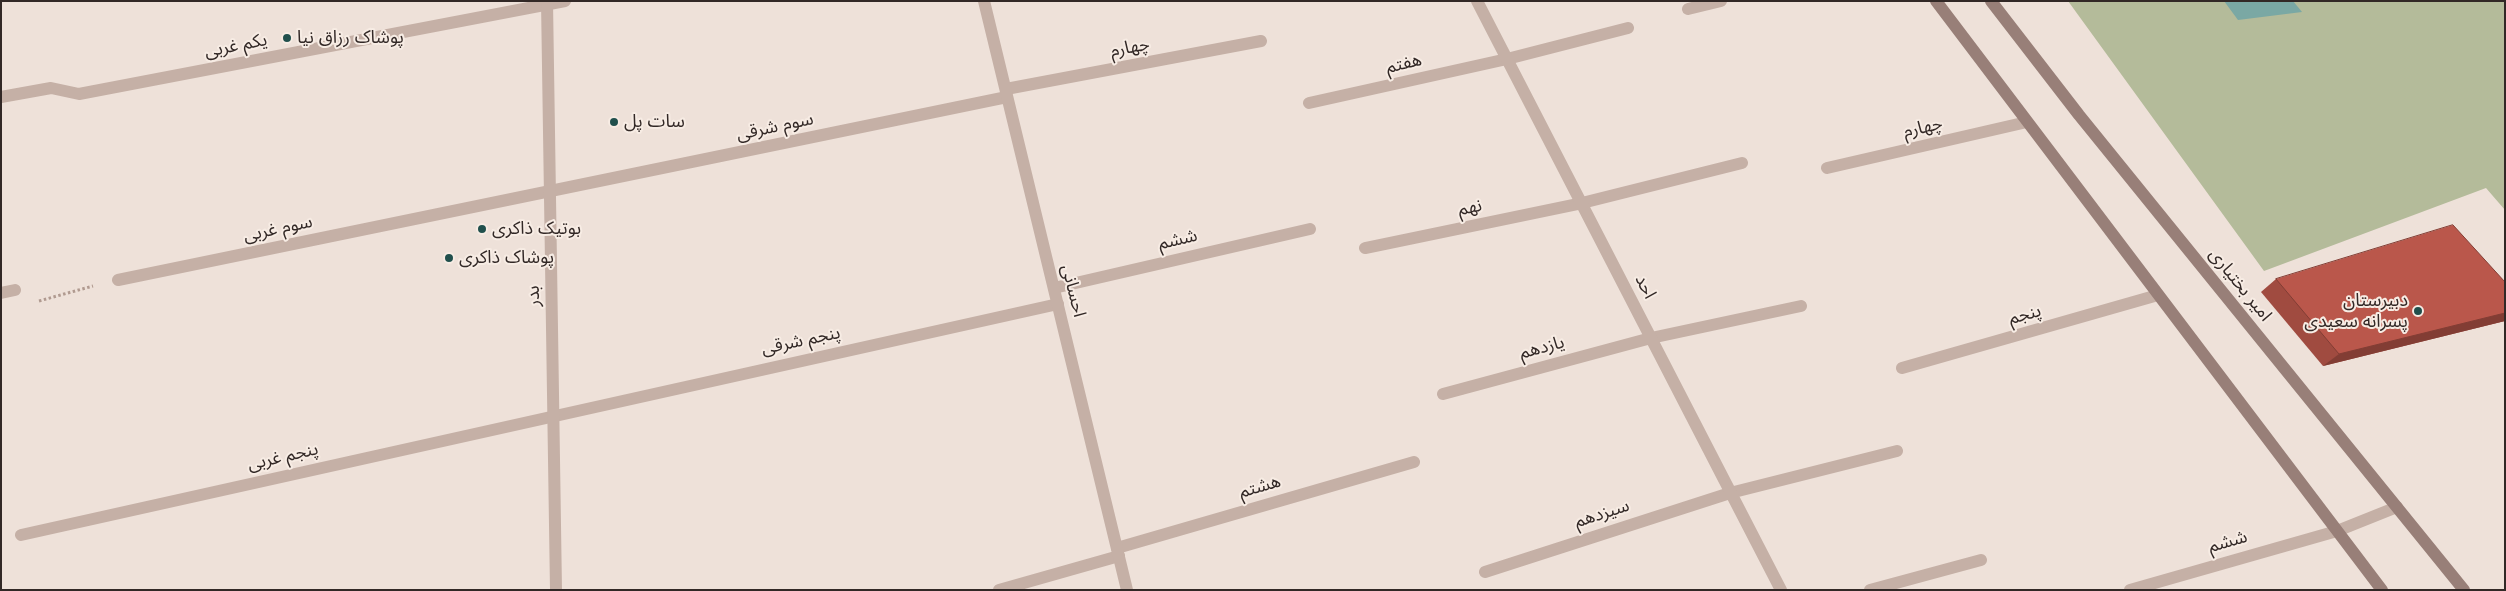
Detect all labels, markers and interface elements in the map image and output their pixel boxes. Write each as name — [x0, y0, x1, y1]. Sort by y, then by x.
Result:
place label: پوشاک رزاق نیا — [297, 27, 404, 49]
street label: یکم غربی — [203, 29, 269, 63]
marker: پوشاک رزاق نیا — [281, 32, 293, 44]
street label: چهارم — [1109, 34, 1151, 62]
street label: هفتم — [1384, 49, 1424, 79]
street label: سوم شرقی — [734, 108, 816, 146]
place label: سات پل — [624, 111, 685, 133]
street label: چهارم — [1901, 113, 1945, 143]
marker: سات پل — [608, 116, 620, 128]
street label: نهم — [1456, 195, 1484, 221]
street label: سوم غربی — [241, 211, 315, 247]
place label: بوتیک ذاکری — [492, 218, 581, 240]
marker: بوتیک ذاکری — [476, 223, 488, 235]
street label: ششم — [1156, 225, 1200, 255]
street label: امیر بختیاری — [2204, 244, 2276, 326]
place label: پوشاک ذاکری — [459, 247, 554, 269]
marker: پوشاک ذاکری — [443, 252, 455, 264]
street label: احسانی — [1056, 262, 1090, 320]
street label: احد — [1630, 271, 1660, 303]
street label: بدر — [523, 285, 545, 307]
place label: دبیرستان پسرانه سعیدی — [2304, 290, 2408, 332]
street label: پنجم — [2006, 300, 2044, 330]
marker: دبیرستان پسرانه سعیدی — [2412, 305, 2424, 317]
street label: پنجم شرقی — [760, 322, 842, 360]
street label: یازدهم — [1517, 332, 1567, 364]
street label: پنجم غربی — [246, 438, 320, 476]
street label: هشتم — [1237, 471, 1283, 503]
street label: سیزدهم — [1572, 495, 1632, 533]
street label: ششم — [2206, 526, 2250, 558]

